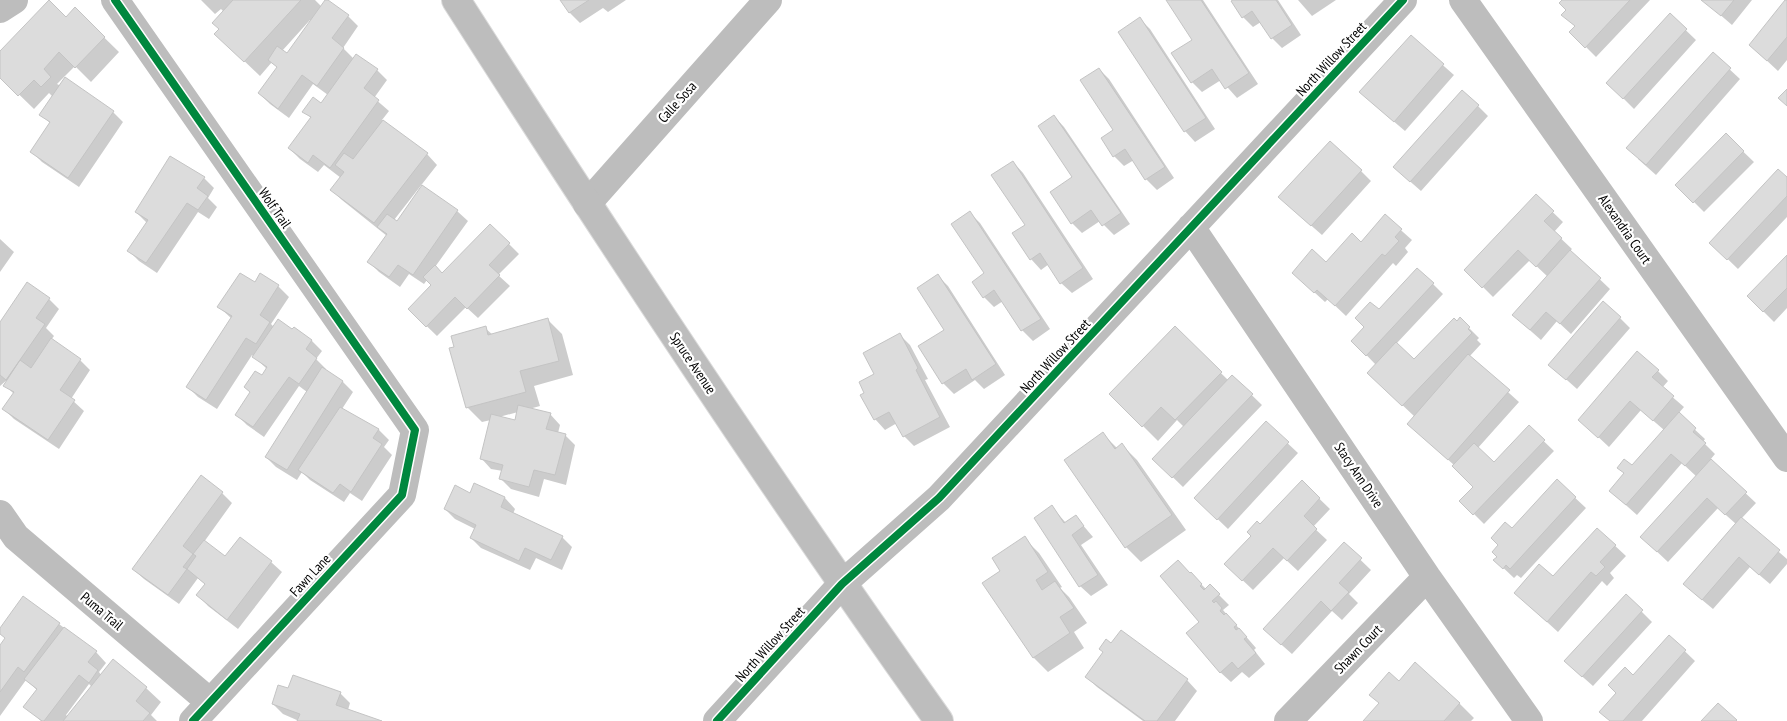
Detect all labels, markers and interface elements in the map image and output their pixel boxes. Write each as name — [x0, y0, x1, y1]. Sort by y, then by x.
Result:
street label: North Willow Street — [1292, 18, 1370, 100]
street label: Calle Sosa — [654, 78, 700, 126]
street label: Wolf Trail — [255, 184, 296, 232]
street label: Alexandria Court — [1595, 191, 1656, 267]
street label: North Willow Street — [1016, 315, 1094, 397]
street label: Spruce Avenue — [666, 329, 720, 397]
street label: Stacy Ann Drive — [1331, 439, 1388, 511]
street label: Fawn Lane — [286, 550, 334, 600]
street label: Puma Trail — [77, 588, 128, 634]
street label: North Willow Street — [731, 602, 809, 685]
street label: Shawn Court — [1330, 621, 1386, 677]

